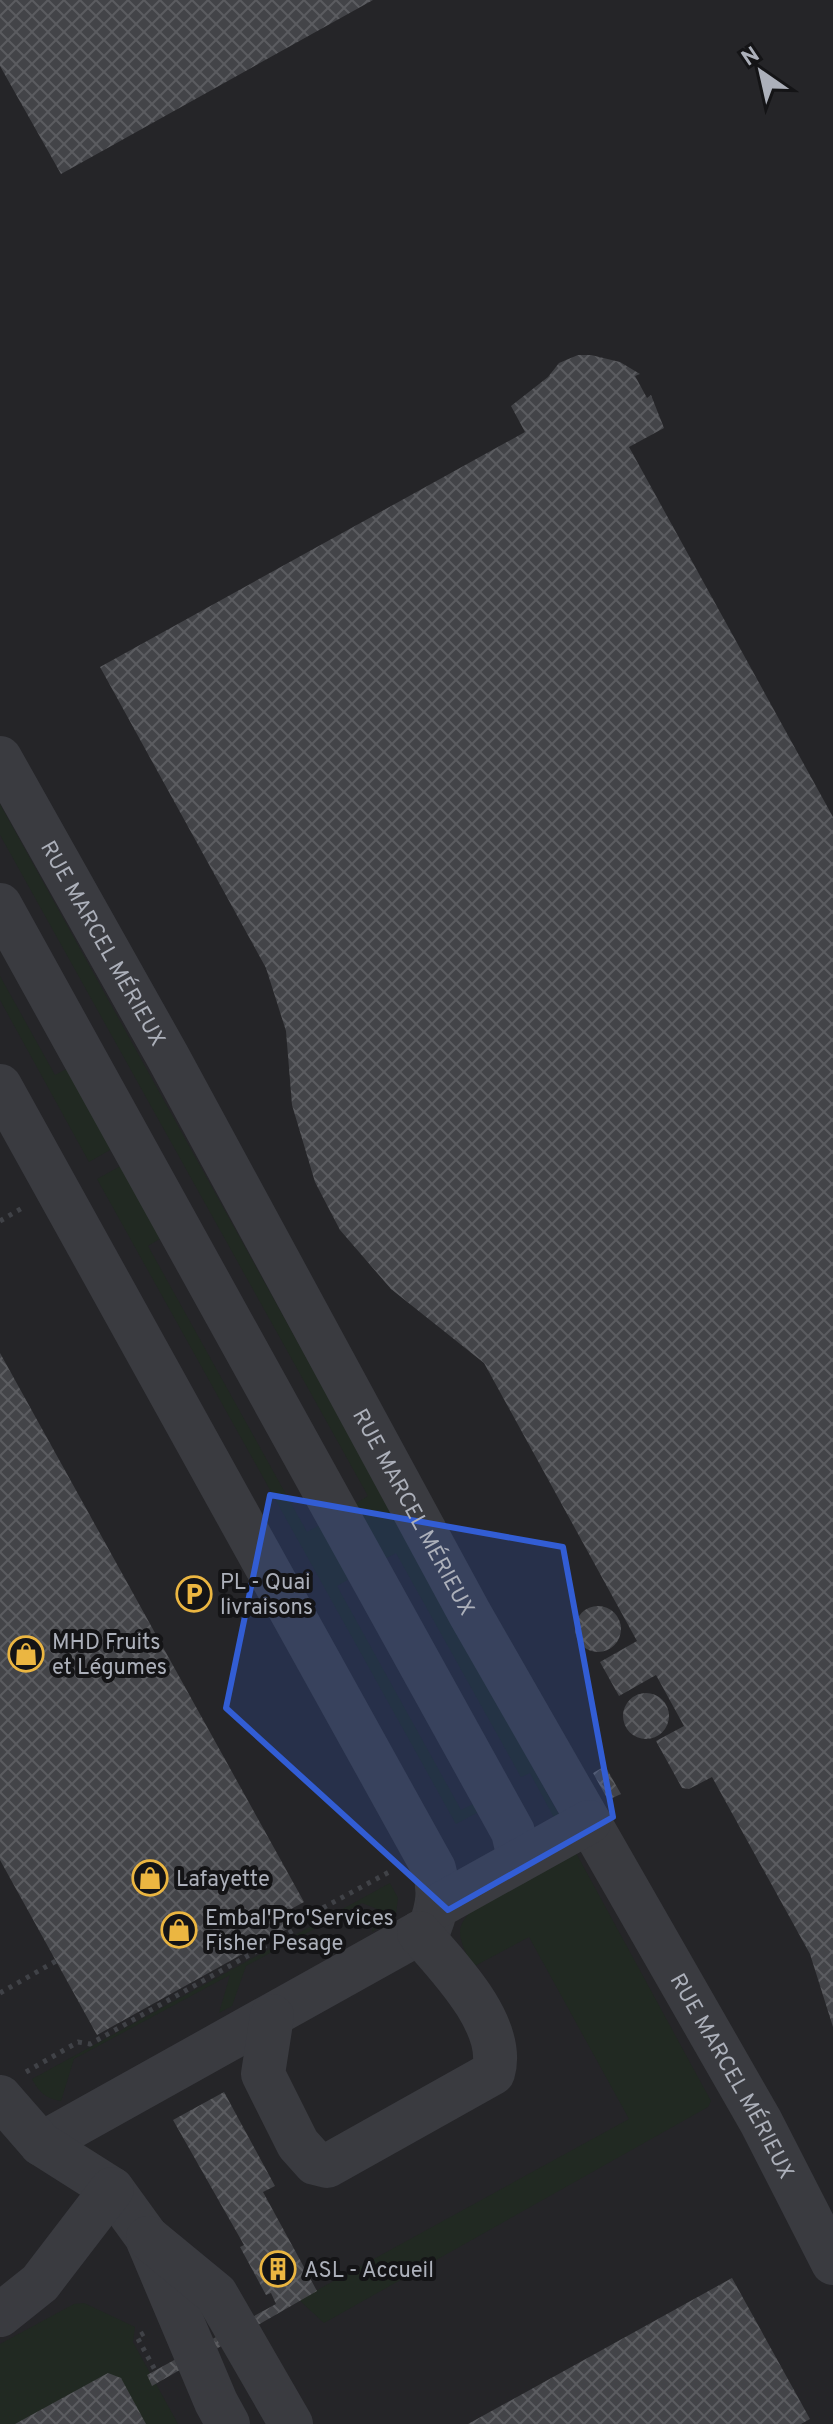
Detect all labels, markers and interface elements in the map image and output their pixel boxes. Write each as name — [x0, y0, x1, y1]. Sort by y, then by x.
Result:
north arrow — [721, 32, 801, 112]
text: N — [737, 42, 765, 73]
street label: RUE MARCEL MÉRIEUX — [33, 837, 170, 1051]
street label: RUE MARCEL MÉRIEUX — [345, 1405, 479, 1621]
place label: PL - Quai livraisons — [220, 1570, 313, 1622]
parking icon: PL - Quai livraisons — [175, 1575, 213, 1613]
place label: MHD Fruits et Légumes — [52, 1630, 167, 1682]
shop icon: MHD Fruits et Légumes — [7, 1635, 45, 1673]
shop icon: Lafayette — [131, 1859, 169, 1897]
place label: Lafayette — [176, 1867, 270, 1894]
place label: Embal'Pro'Services Fisher Pesage — [205, 1906, 394, 1958]
shop icon: Embal'Pro'Services Fisher Pesage — [160, 1911, 198, 1949]
street label: RUE MARCEL MÉRIEUX — [663, 1969, 799, 2184]
building icon: ASL - Accueil — [259, 2250, 297, 2288]
place label: ASL - Accueil — [304, 2258, 434, 2285]

